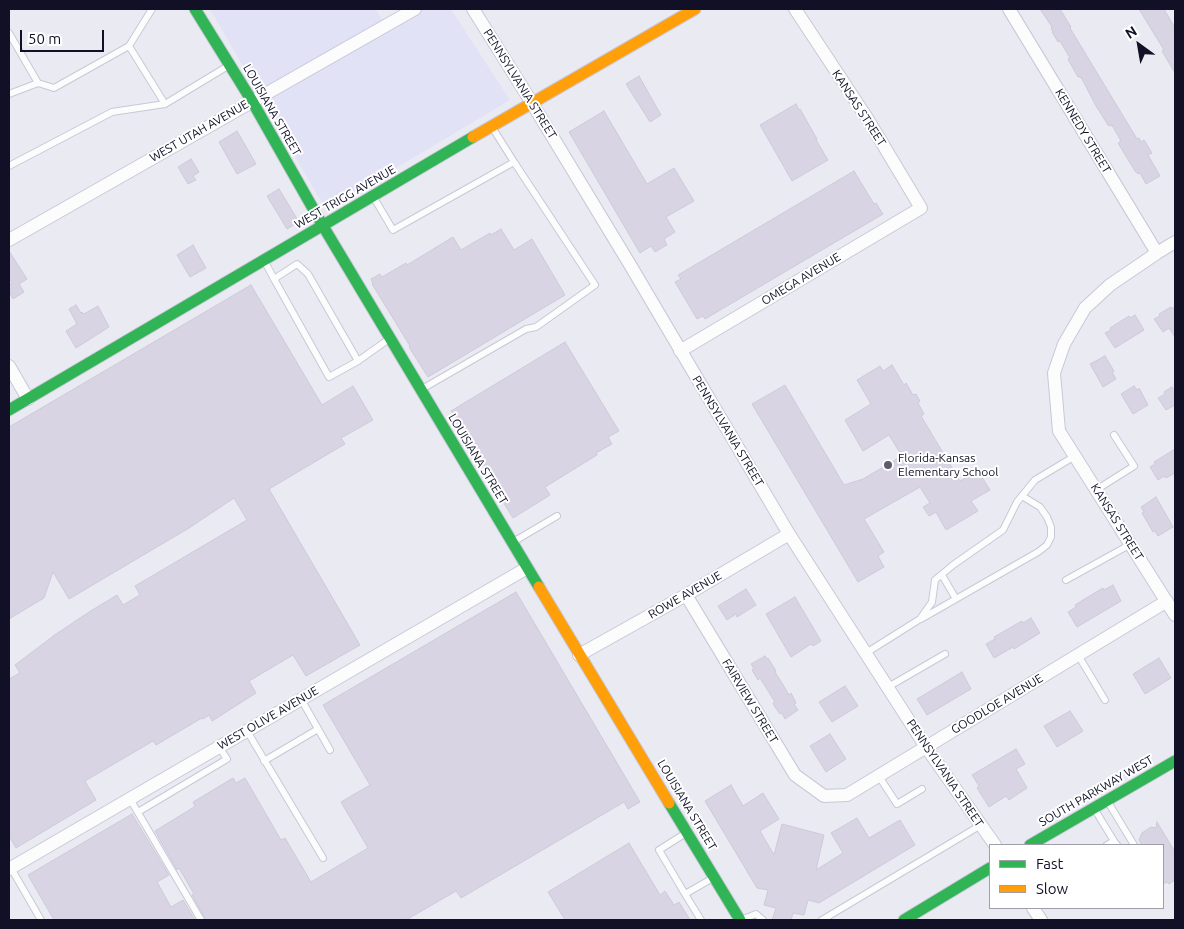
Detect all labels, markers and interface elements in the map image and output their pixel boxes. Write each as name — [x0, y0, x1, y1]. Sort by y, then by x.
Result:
scale bar — [22, 20, 106, 52]
north arrow — [1114, 20, 1164, 70]
text: N — [1122, 23, 1140, 42]
street label: PENNSYLVANIA STREET — [480, 26, 560, 142]
text: 50 m — [28, 30, 61, 47]
street label: LOUISIANA STREET — [240, 62, 304, 158]
street label: KANSAS STREET — [829, 67, 889, 149]
street label: KENNEDY STREET — [1052, 86, 1114, 176]
street label: WEST UTAH AVENUE — [147, 97, 251, 165]
street label: WEST TRIGG AVENUE — [292, 162, 398, 232]
street label: OMEGA AVENUE — [759, 250, 843, 308]
street label: PENNSYLVANIA STREET — [689, 373, 767, 489]
street label: LOUISIANA STREET — [445, 411, 511, 507]
place label: Florida-Kansas Elementary School — [898, 451, 998, 479]
marker: Florida-Kansas Elementary School — [882, 459, 894, 471]
street label: KANSAS STREET — [1088, 481, 1146, 563]
street label: ROWE AVENUE — [646, 568, 724, 622]
street label: FAIRVIEW STREET — [719, 656, 781, 746]
street label: GOODLOE AVENUE — [948, 671, 1046, 737]
street label: WEST OLIVE AVENUE — [215, 683, 321, 753]
street label: PENNSYLVANIA STREET — [904, 716, 986, 830]
street label: SOUTH PARKWAY WEST — [1036, 752, 1156, 830]
street label: LOUISIANA STREET — [654, 757, 720, 853]
legend — [989, 844, 1164, 909]
text: Fast — [1036, 855, 1063, 872]
text: Slow — [1036, 880, 1068, 897]

